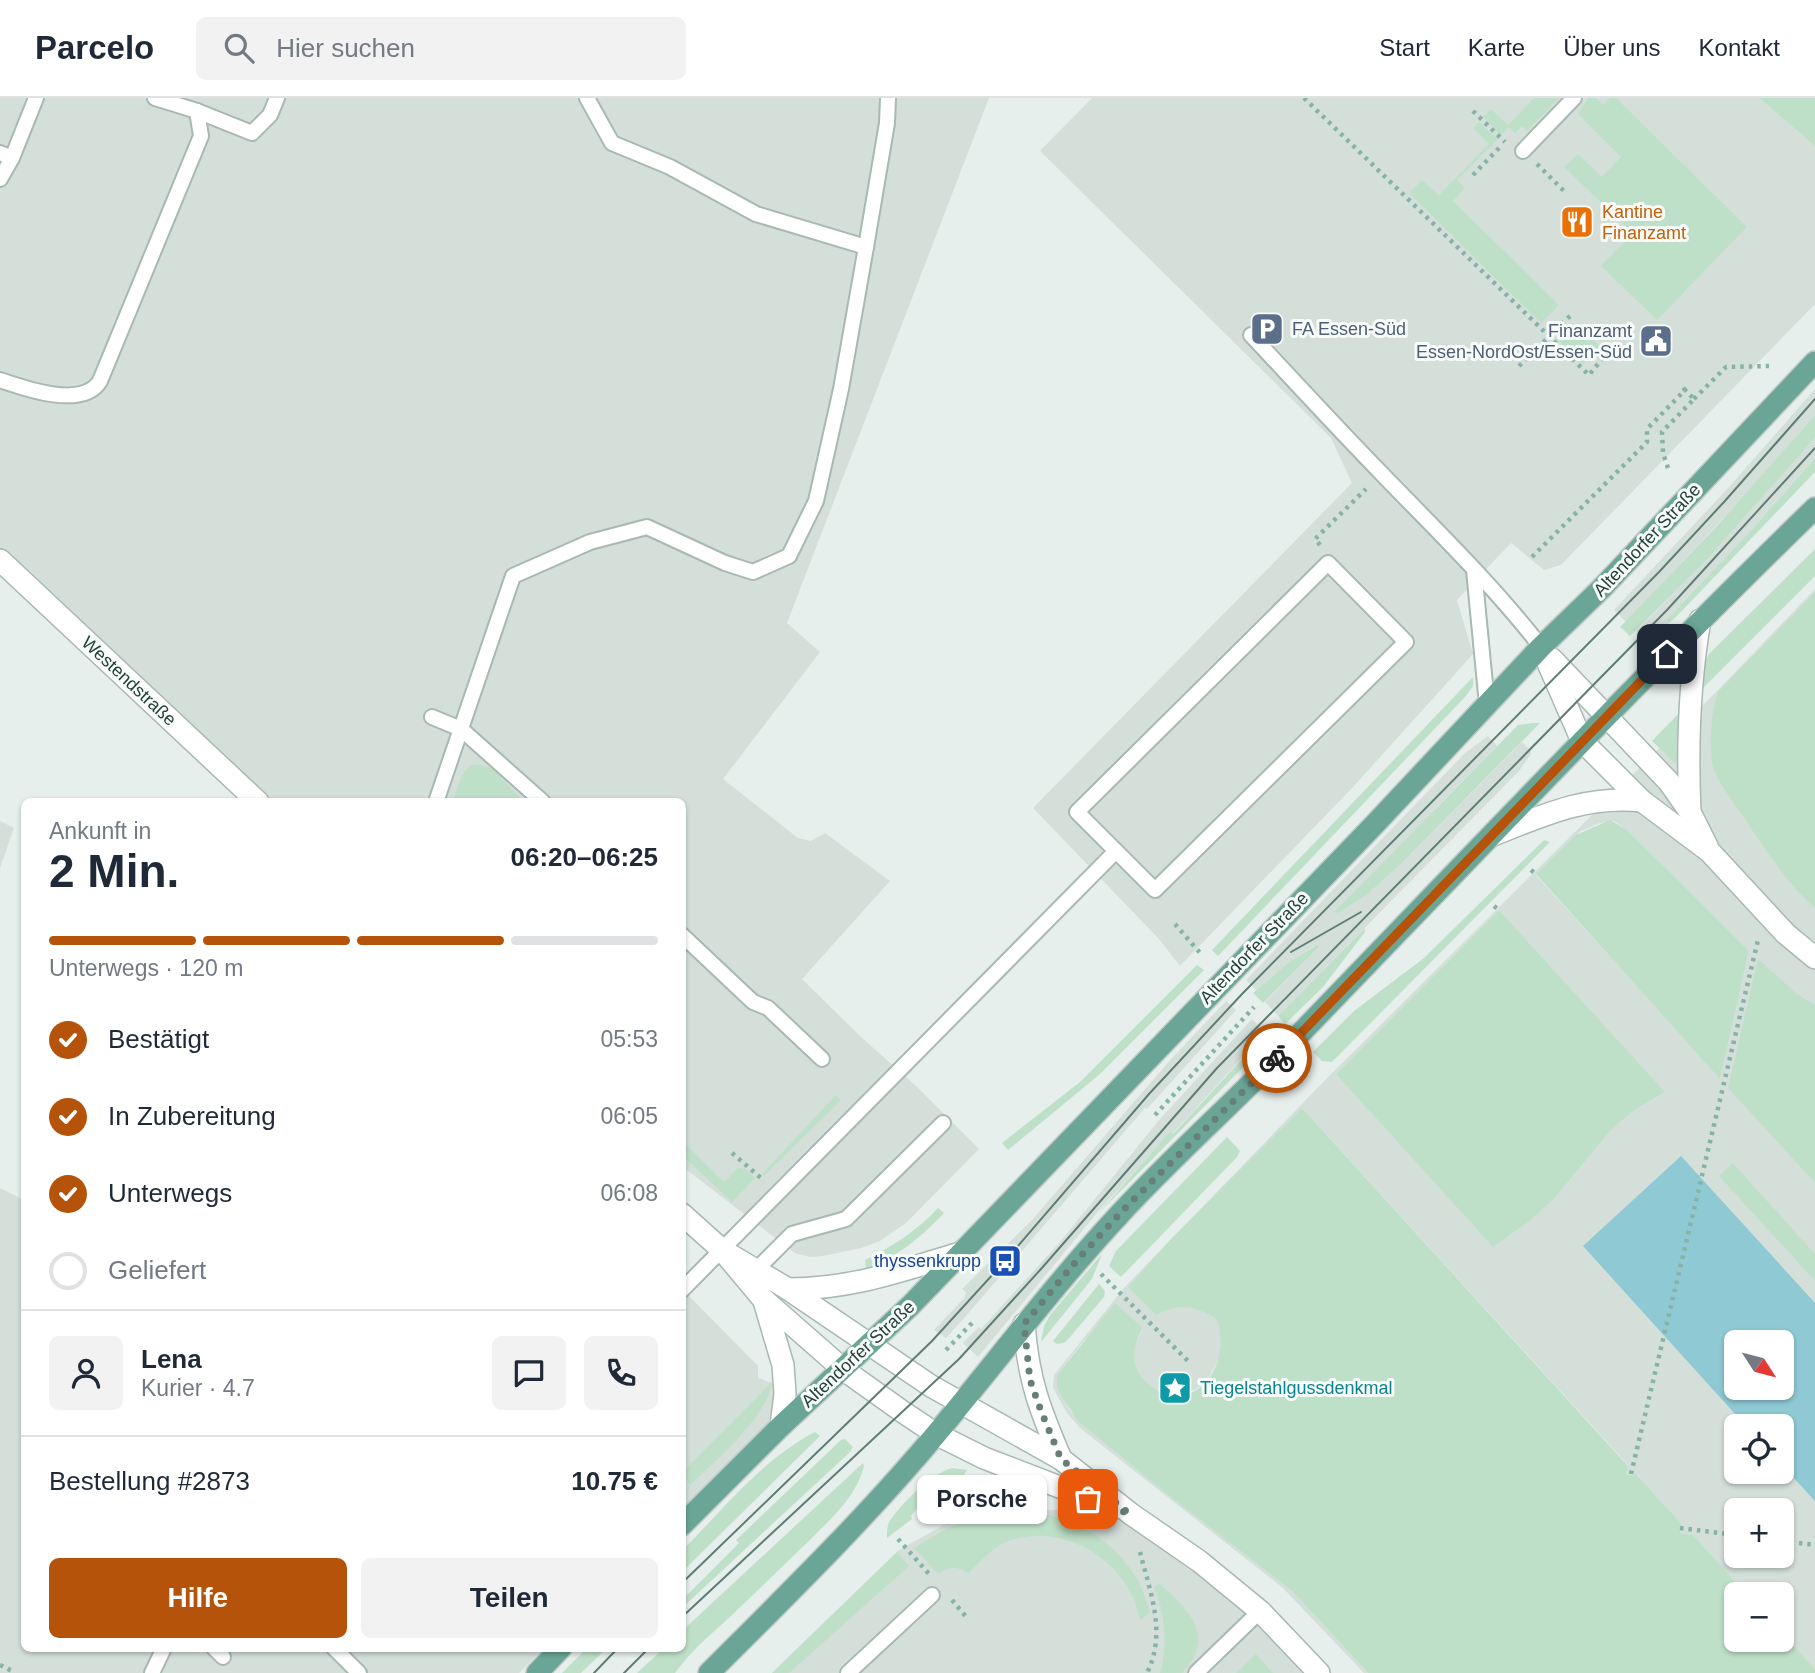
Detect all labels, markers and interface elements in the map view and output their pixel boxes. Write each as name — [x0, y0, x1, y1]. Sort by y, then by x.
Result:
search box — [196, 17, 686, 80]
text: Parcelo — [35, 29, 154, 66]
icon: search — [220, 29, 258, 67]
text: Hier suchen — [276, 33, 415, 63]
text: Start — [1379, 34, 1430, 61]
text: Karte — [1468, 34, 1525, 61]
text: Über uns — [1563, 34, 1661, 61]
text: Kontakt — [1699, 34, 1780, 61]
place label: Kantine Finanzamt — [1602, 202, 1686, 243]
restaurant icon: Kantine Finanzamt — [1558, 203, 1596, 241]
parking icon: FA Essen-Süd — [1248, 310, 1286, 348]
place label: FA Essen-Süd — [1292, 319, 1406, 339]
place label: Finanzamt Essen-NordOst/Essen-Süd — [1416, 321, 1632, 362]
public building icon: Finanzamt Essen-NordOst/Essen-Süd — [1637, 322, 1675, 360]
street label: Altendorfer Straße — [1590, 479, 1704, 601]
pin — [1637, 624, 1697, 684]
street label: Westendstraße — [78, 632, 180, 730]
icon: home — [1648, 635, 1686, 673]
text: Ankunft in — [49, 818, 151, 844]
text: 06:20–06:25 — [511, 842, 658, 872]
text: 2 Min. — [49, 845, 179, 897]
street label: Altendorfer Straße — [1196, 888, 1312, 1008]
text: Unterwegs · 120 m — [49, 955, 243, 981]
icon: check — [49, 1021, 87, 1059]
courier — [1242, 1023, 1312, 1093]
text: Bestätigt — [108, 1024, 209, 1054]
text: 05:53 — [600, 1026, 658, 1052]
icon: bike — [1258, 1039, 1296, 1077]
icon: check — [49, 1098, 87, 1136]
text: In Zubereitung — [108, 1101, 276, 1131]
text: 06:05 — [600, 1103, 658, 1129]
icon: check — [49, 1175, 87, 1213]
text: Unterwegs — [108, 1178, 232, 1208]
text: 06:08 — [600, 1180, 658, 1206]
bus stop icon: thyssenkrupp — [986, 1242, 1024, 1280]
place label: thyssenkrupp — [874, 1251, 981, 1271]
text: Geliefert — [108, 1255, 206, 1285]
street label: Altendorfer Straße — [797, 1297, 919, 1411]
north arrow — [1724, 1330, 1794, 1400]
map controls — [1724, 1330, 1794, 1652]
button: person — [49, 1336, 123, 1410]
button: chat — [492, 1336, 566, 1410]
button: phone — [584, 1336, 658, 1410]
text: Lena — [141, 1344, 202, 1374]
place icon: Tiegelstahlgussdenkmal — [1156, 1369, 1194, 1407]
text: Kurier · 4.7 — [141, 1375, 255, 1401]
place label: Tiegelstahlgussdenkmal — [1200, 1378, 1392, 1398]
button: locate — [1724, 1414, 1794, 1484]
text: Bestellung #2873 — [49, 1466, 250, 1496]
text: 10.75 € — [571, 1466, 658, 1496]
pin — [1058, 1469, 1118, 1529]
callout: Porsche — [916, 1474, 1046, 1524]
icon: bag — [1069, 1480, 1107, 1518]
text: Porsche — [937, 1486, 1027, 1512]
button: + — [1724, 1498, 1794, 1568]
button: Hilfe — [49, 1558, 347, 1638]
button: Teilen — [361, 1558, 658, 1638]
button: − — [1724, 1582, 1794, 1652]

